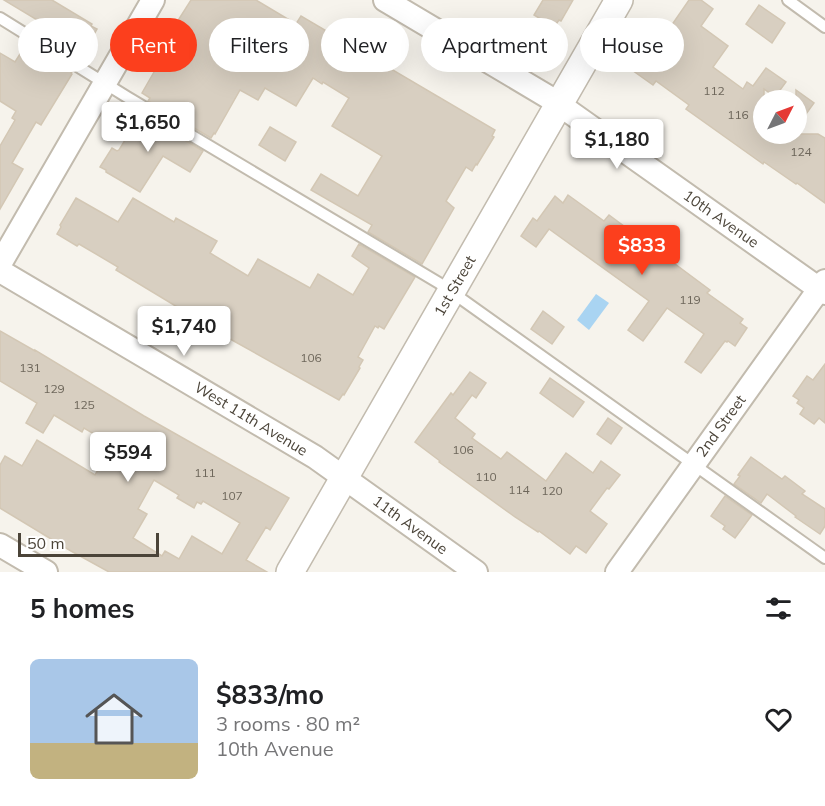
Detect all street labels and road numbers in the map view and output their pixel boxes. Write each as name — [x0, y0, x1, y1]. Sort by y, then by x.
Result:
street label: 10th Avenue — [680, 186, 763, 252]
street label: 1st Street — [430, 252, 480, 320]
street label: West 11th Avenue — [191, 377, 311, 460]
street label: 2nd Street — [692, 391, 749, 460]
street label: 11th Avenue — [369, 491, 452, 558]

